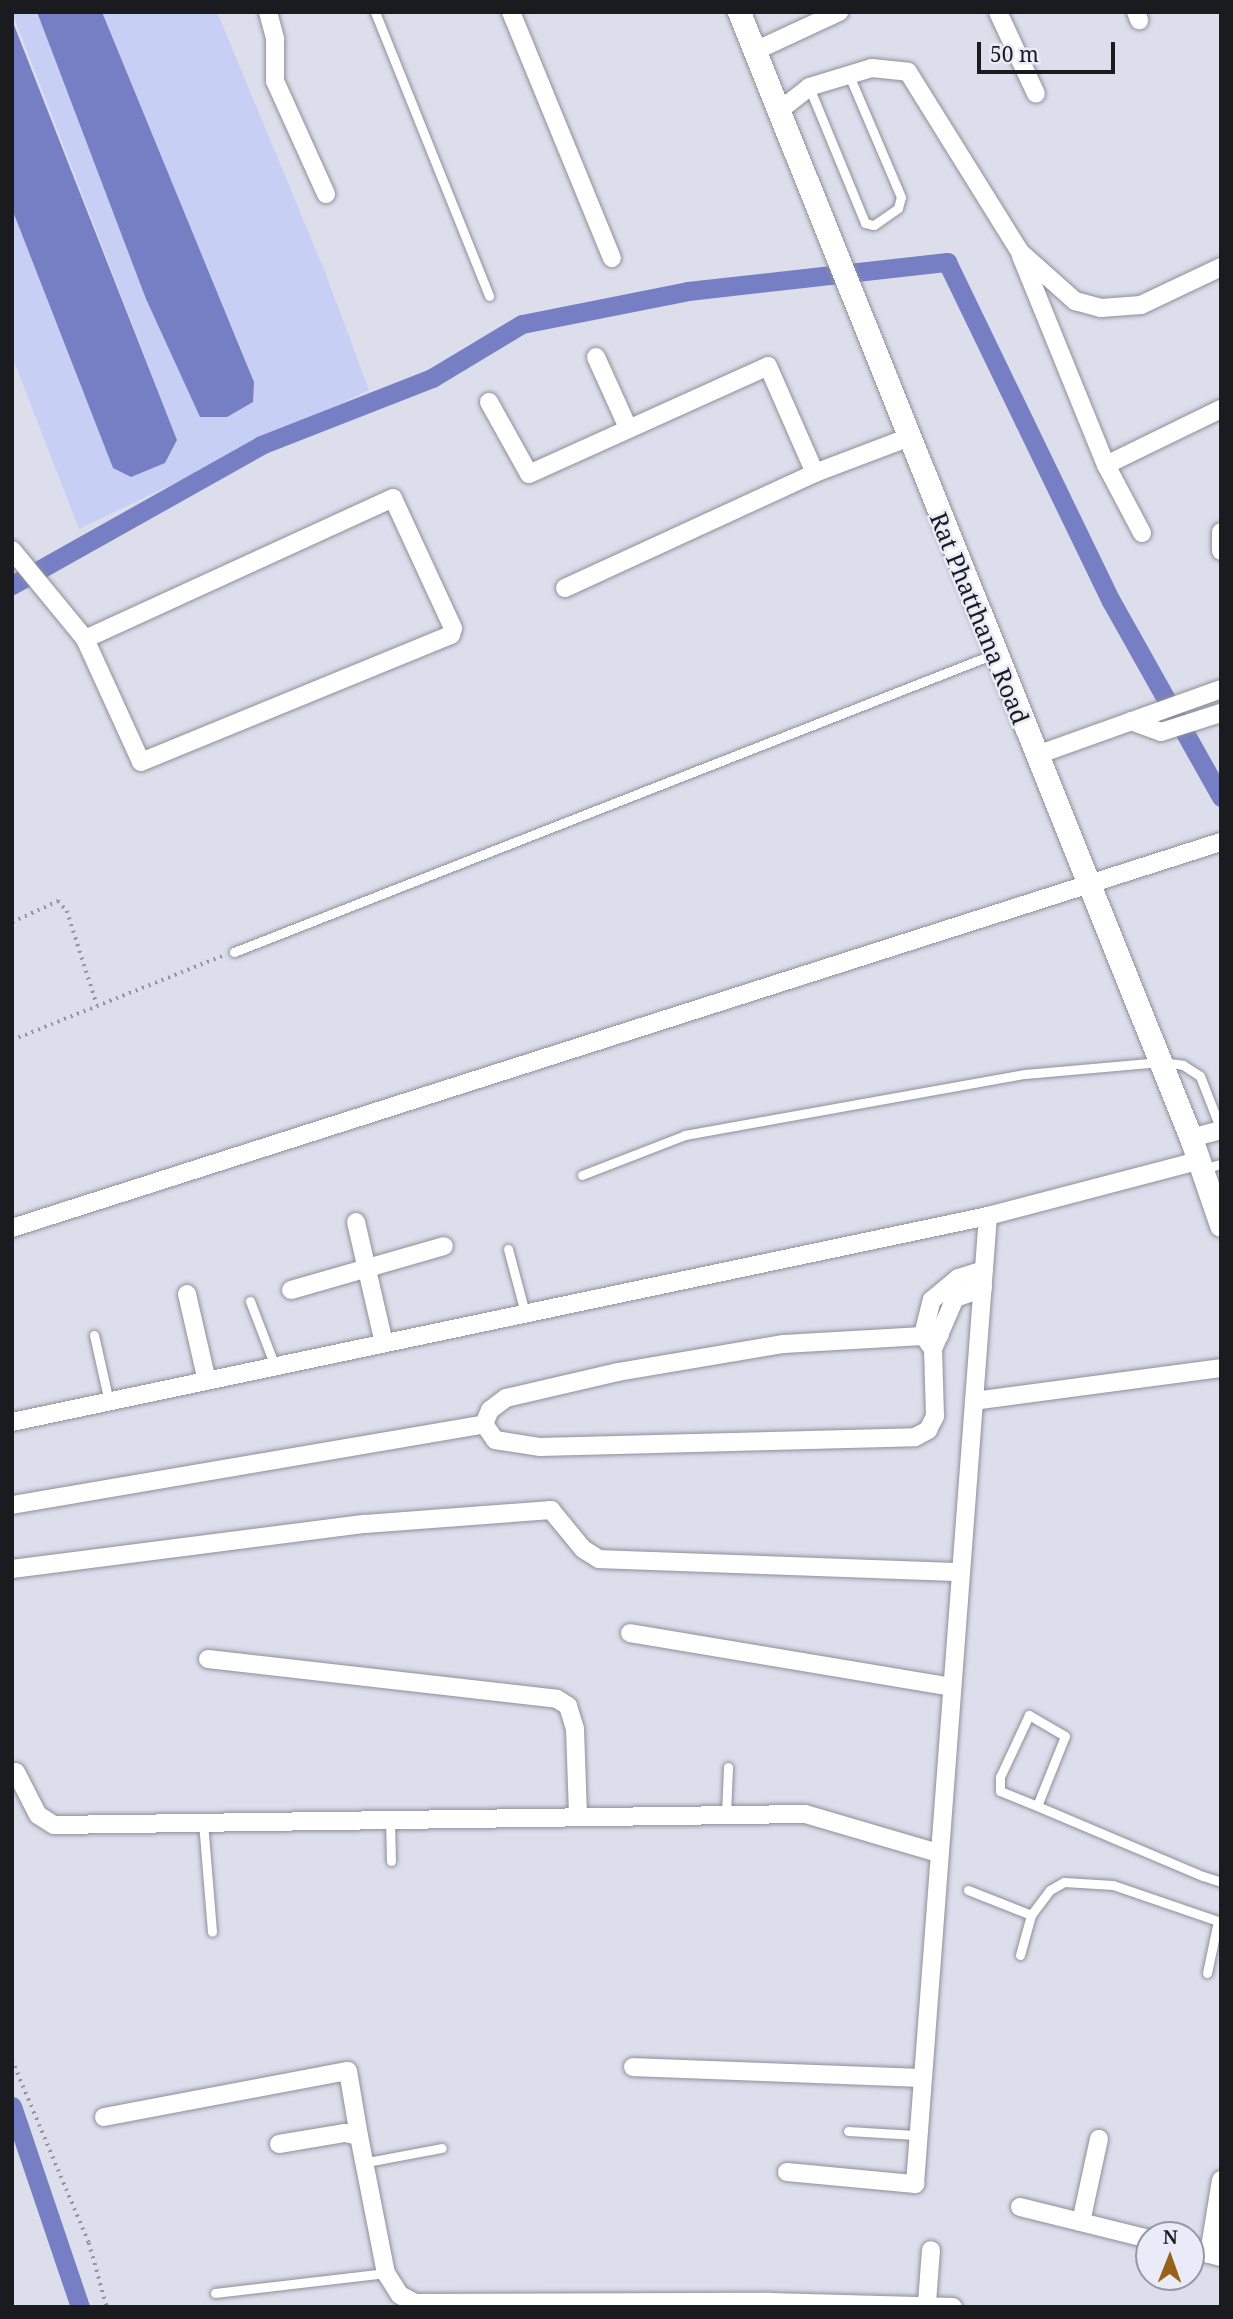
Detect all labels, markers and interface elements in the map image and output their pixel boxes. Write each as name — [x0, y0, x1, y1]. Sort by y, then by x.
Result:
scale bar — [981, 28, 1119, 72]
text: 50 m — [990, 40, 1039, 68]
street label: Rat Phatthana Road — [924, 508, 1036, 728]
north arrow — [1135, 2221, 1205, 2291]
text: N — [1163, 2224, 1178, 2250]

